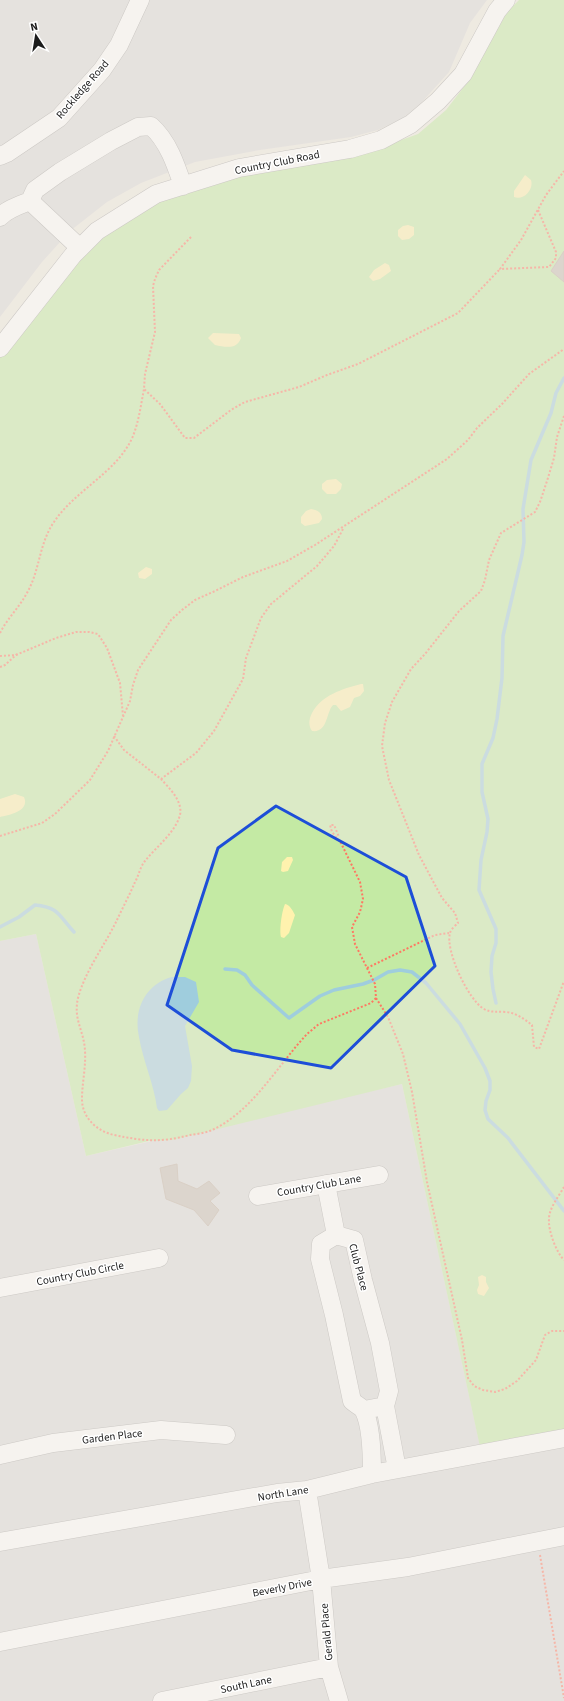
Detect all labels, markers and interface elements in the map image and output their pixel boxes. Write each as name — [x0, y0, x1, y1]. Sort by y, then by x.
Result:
north arrow — [16, 16, 56, 56]
text: N — [29, 19, 39, 35]
street label: Rockledge Road — [53, 57, 112, 122]
street label: Country Club Road — [233, 147, 321, 178]
street label: Country Club Lane — [276, 1171, 363, 1200]
street label: Club Place — [345, 1242, 372, 1293]
street label: Country Club Circle — [35, 1258, 126, 1289]
street label: Garden Place — [81, 1425, 144, 1448]
street label: North Lane — [257, 1482, 310, 1505]
street label: Beverly Drive — [251, 1574, 314, 1601]
street label: Gerald Place — [316, 1602, 336, 1661]
street label: South Lane — [219, 1672, 274, 1697]

